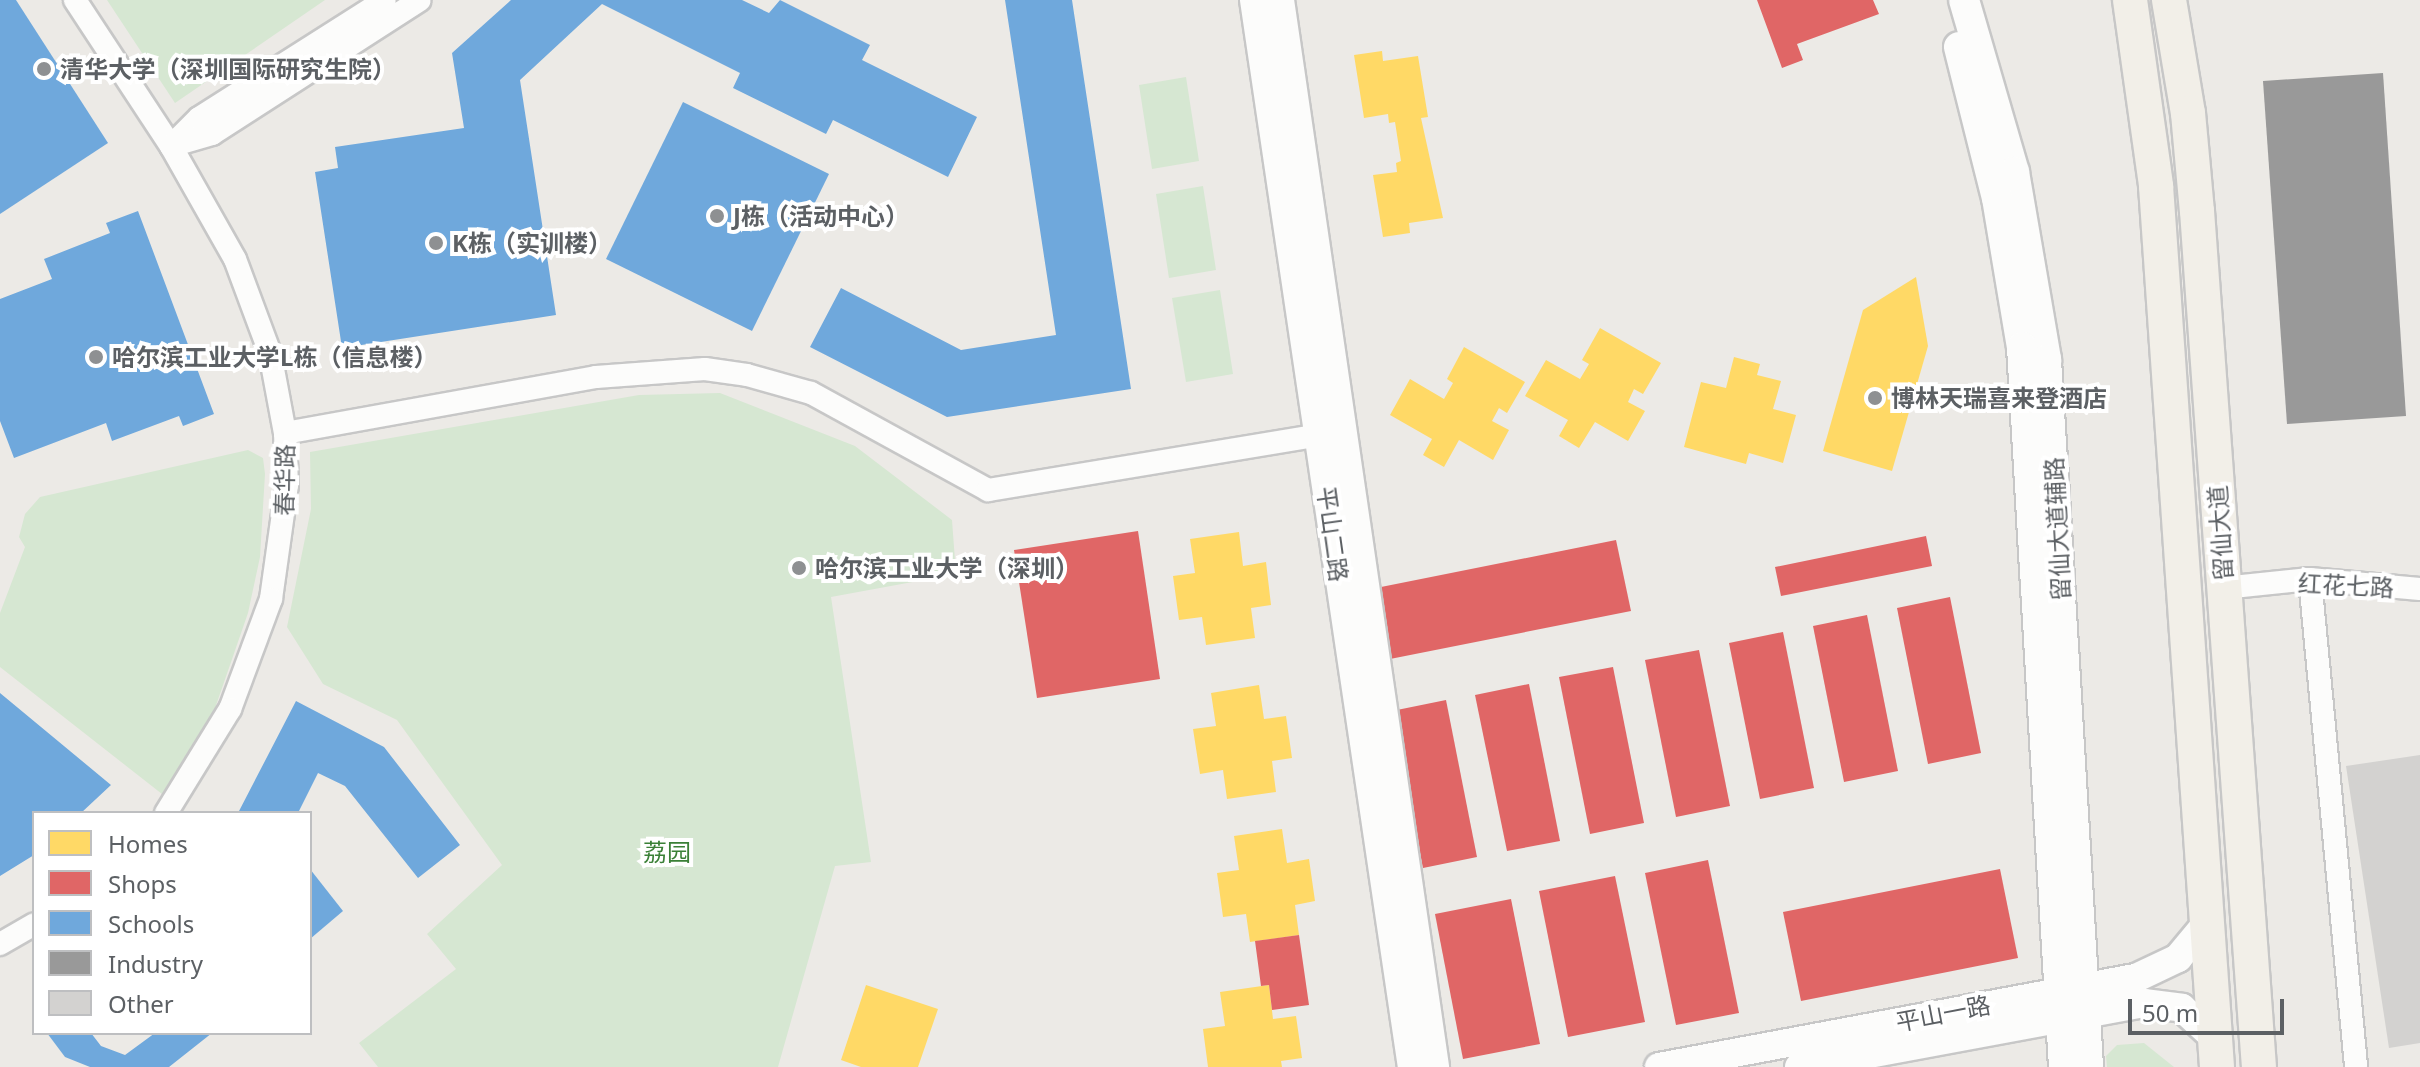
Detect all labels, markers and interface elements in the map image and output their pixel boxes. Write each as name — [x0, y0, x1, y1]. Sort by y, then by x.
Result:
place label: 清华大学（深圳国际研究生院） — [60, 55, 396, 83]
marker: 清华大学（深圳国际研究生院） — [35, 60, 53, 78]
place label: J栋（活动中心） — [733, 202, 909, 230]
marker: J栋（活动中心） — [708, 207, 726, 225]
place label: K栋（实训楼） — [452, 229, 612, 257]
marker: K栋（实训楼） — [427, 234, 445, 252]
place label: 哈尔滨工业大学L栋（信息楼） — [112, 343, 437, 371]
marker: 哈尔滨工业大学L栋（信息楼） — [87, 348, 105, 366]
place label: 博林天瑞喜来登酒店 — [1891, 384, 2107, 412]
marker: 博林天瑞喜来登酒店 — [1866, 389, 1884, 407]
street label: 春华路 — [269, 444, 299, 516]
street label: 留仙大道辅路 — [2039, 456, 2075, 602]
street label: 平山二路 — [1312, 484, 1354, 584]
street label: 留仙大道 — [2202, 484, 2238, 582]
place label: 哈尔滨工业大学（深圳） — [815, 554, 1079, 582]
marker: 哈尔滨工业大学（深圳） — [790, 559, 808, 577]
street label: 红花七路 — [2297, 568, 2395, 602]
legend — [32, 811, 312, 1035]
text: Homes — [108, 827, 188, 860]
park label: 荔园 — [643, 838, 691, 866]
text: Shops — [108, 867, 177, 900]
text: Schools — [108, 907, 194, 940]
text: Industry — [108, 947, 203, 980]
scale bar — [2132, 983, 2288, 1033]
text: Other — [108, 987, 174, 1020]
street label: 平山一路 — [1893, 990, 1993, 1036]
text: 50 m — [2142, 996, 2198, 1029]

